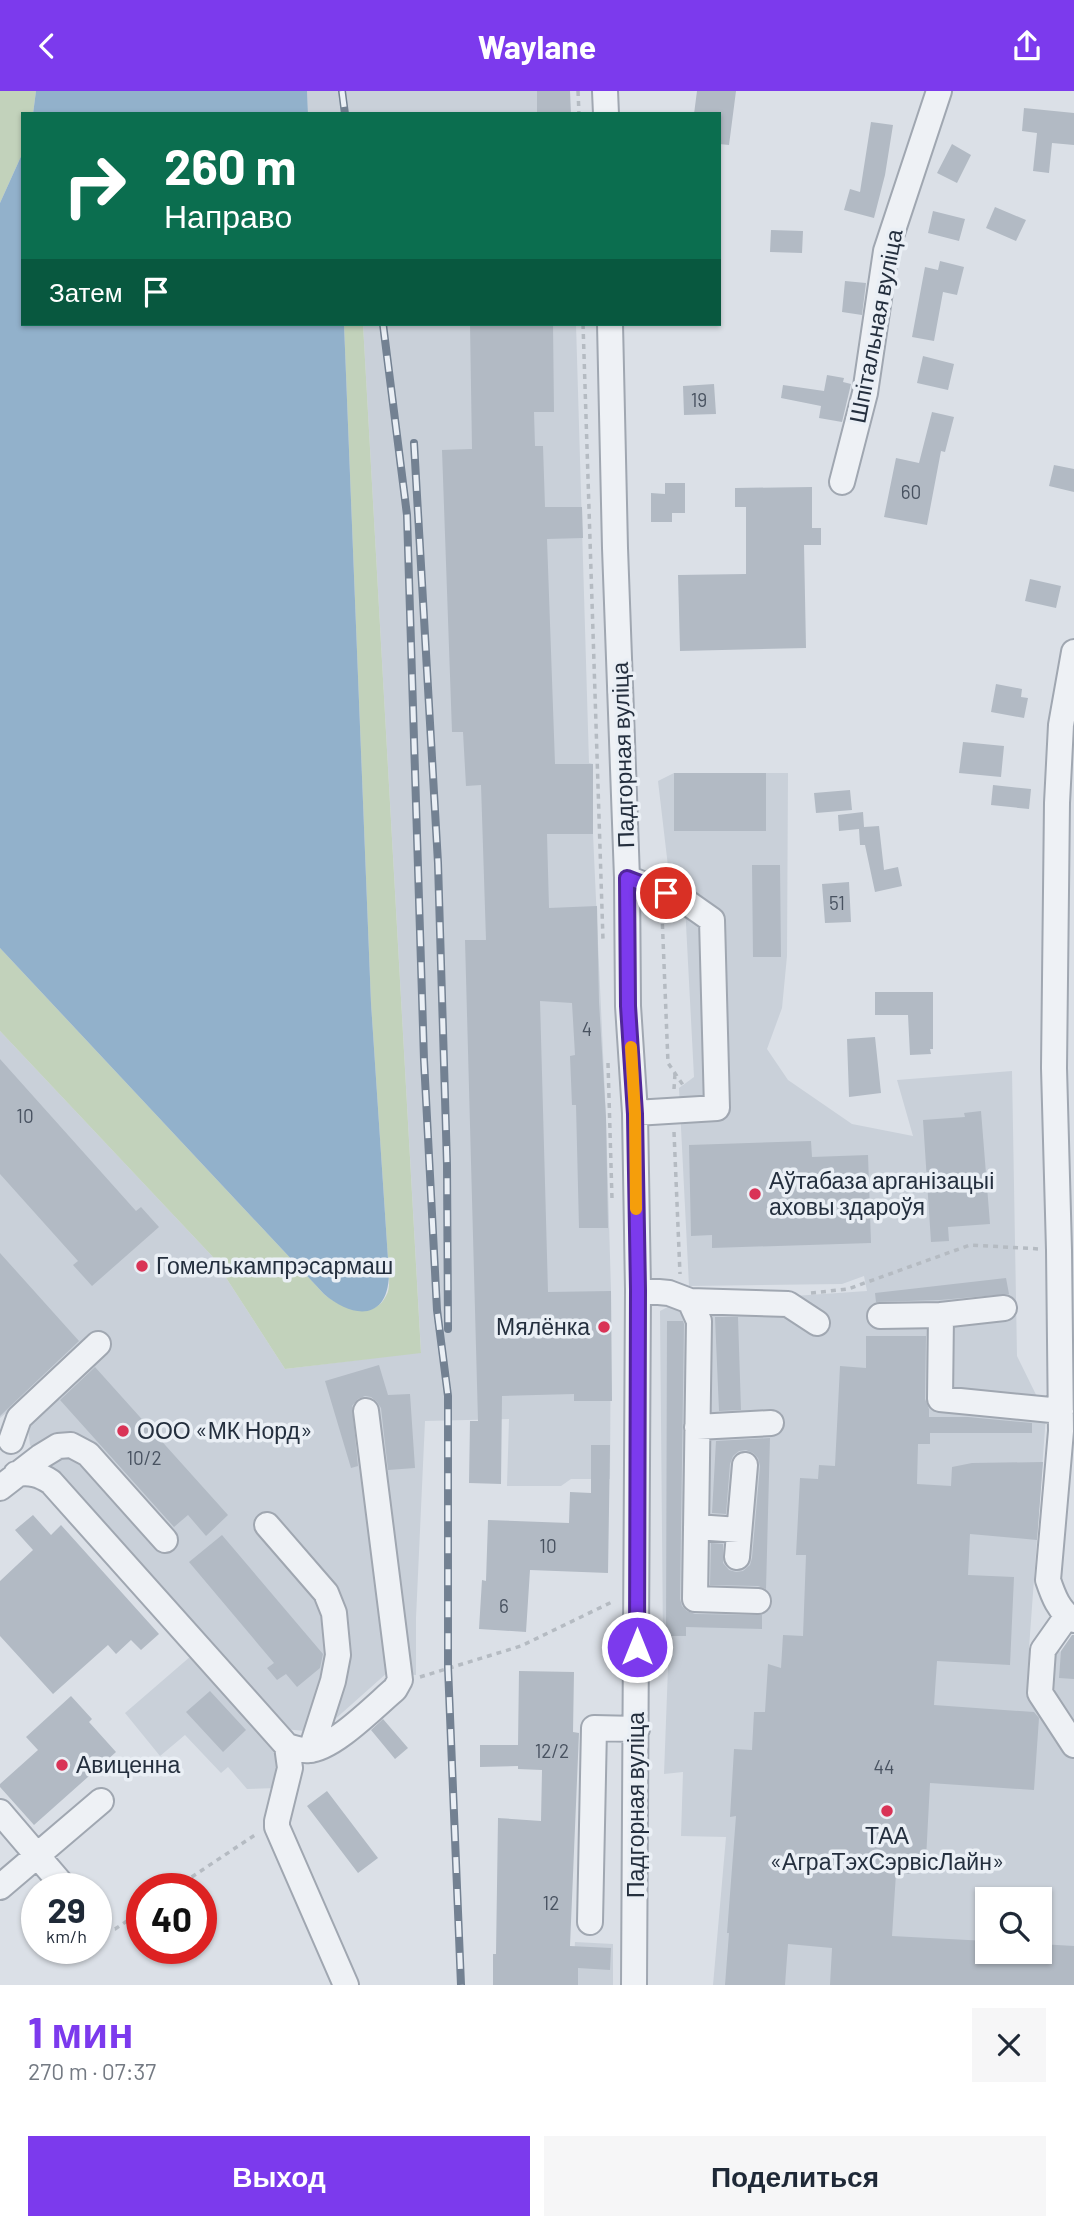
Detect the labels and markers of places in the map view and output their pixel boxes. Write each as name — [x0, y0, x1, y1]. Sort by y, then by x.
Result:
pin — [636, 863, 696, 923]
place label: Аўтабаза арганізацыі аховы здароўя — [769, 1166, 994, 1220]
marker: Аўтабаза арганізацыі аховы здароўя — [747, 1186, 763, 1202]
place label: Гомелькампрэсармаш — [156, 1251, 393, 1279]
marker: Гомелькампрэсармаш — [134, 1258, 150, 1274]
place label: Мялёнка — [496, 1312, 590, 1340]
marker: Мялёнка — [596, 1319, 612, 1335]
place label: ООО «МК Норд» — [137, 1416, 312, 1444]
marker: ООО «МК Норд» — [115, 1423, 131, 1439]
place label: Авиценна — [76, 1750, 181, 1778]
marker: Авиценна — [54, 1757, 70, 1773]
marker: ТАА «АграТэхСэрвісЛайн» — [879, 1803, 895, 1819]
place label: ТАА «АграТэхСэрвісЛайн» — [770, 1821, 1004, 1875]

